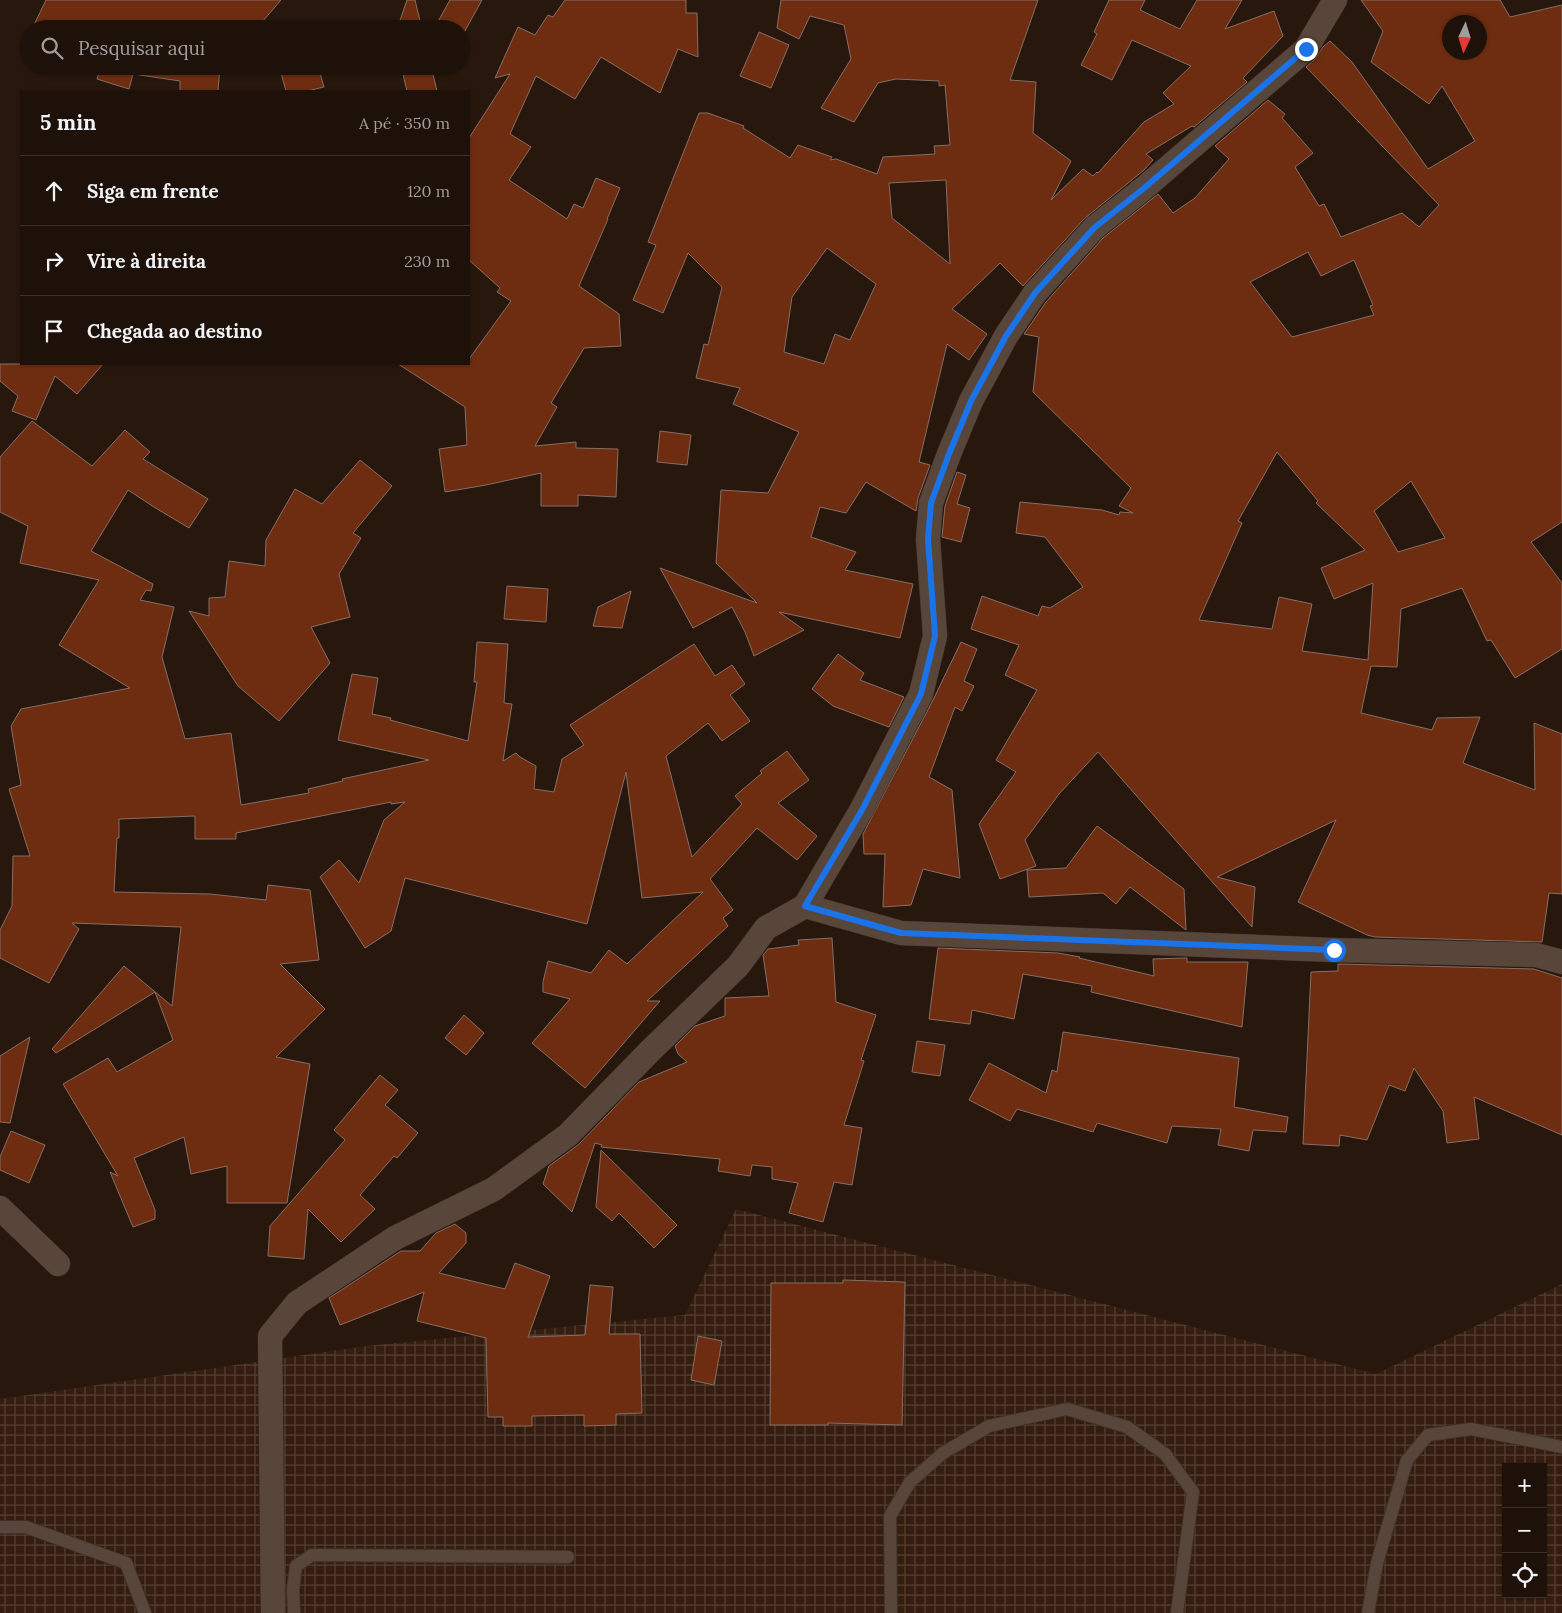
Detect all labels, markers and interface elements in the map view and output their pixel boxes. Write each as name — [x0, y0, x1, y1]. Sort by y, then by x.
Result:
north arrow — [1442, 15, 1487, 60]
search box — [20, 20, 470, 75]
icon: search — [38, 34, 66, 62]
text: Pesquisar aqui — [78, 36, 205, 60]
route end — [1295, 38, 1318, 61]
text: 5 min — [40, 109, 96, 136]
text: A pé · 350 m — [359, 113, 450, 133]
icon: ahead — [40, 177, 68, 205]
text: Siga em frente — [87, 179, 219, 203]
text: 120 m — [407, 181, 450, 201]
icon: right — [40, 247, 68, 275]
text: Vire à direita — [87, 249, 206, 273]
text: 230 m — [404, 251, 450, 271]
icon: arrive — [40, 317, 68, 345]
text: Chegada ao destino — [87, 319, 262, 343]
route start — [1323, 939, 1346, 962]
map controls — [1502, 1463, 1547, 1598]
button: + — [1502, 1463, 1547, 1508]
button: − — [1502, 1508, 1547, 1553]
button: locate — [1502, 1553, 1547, 1598]

